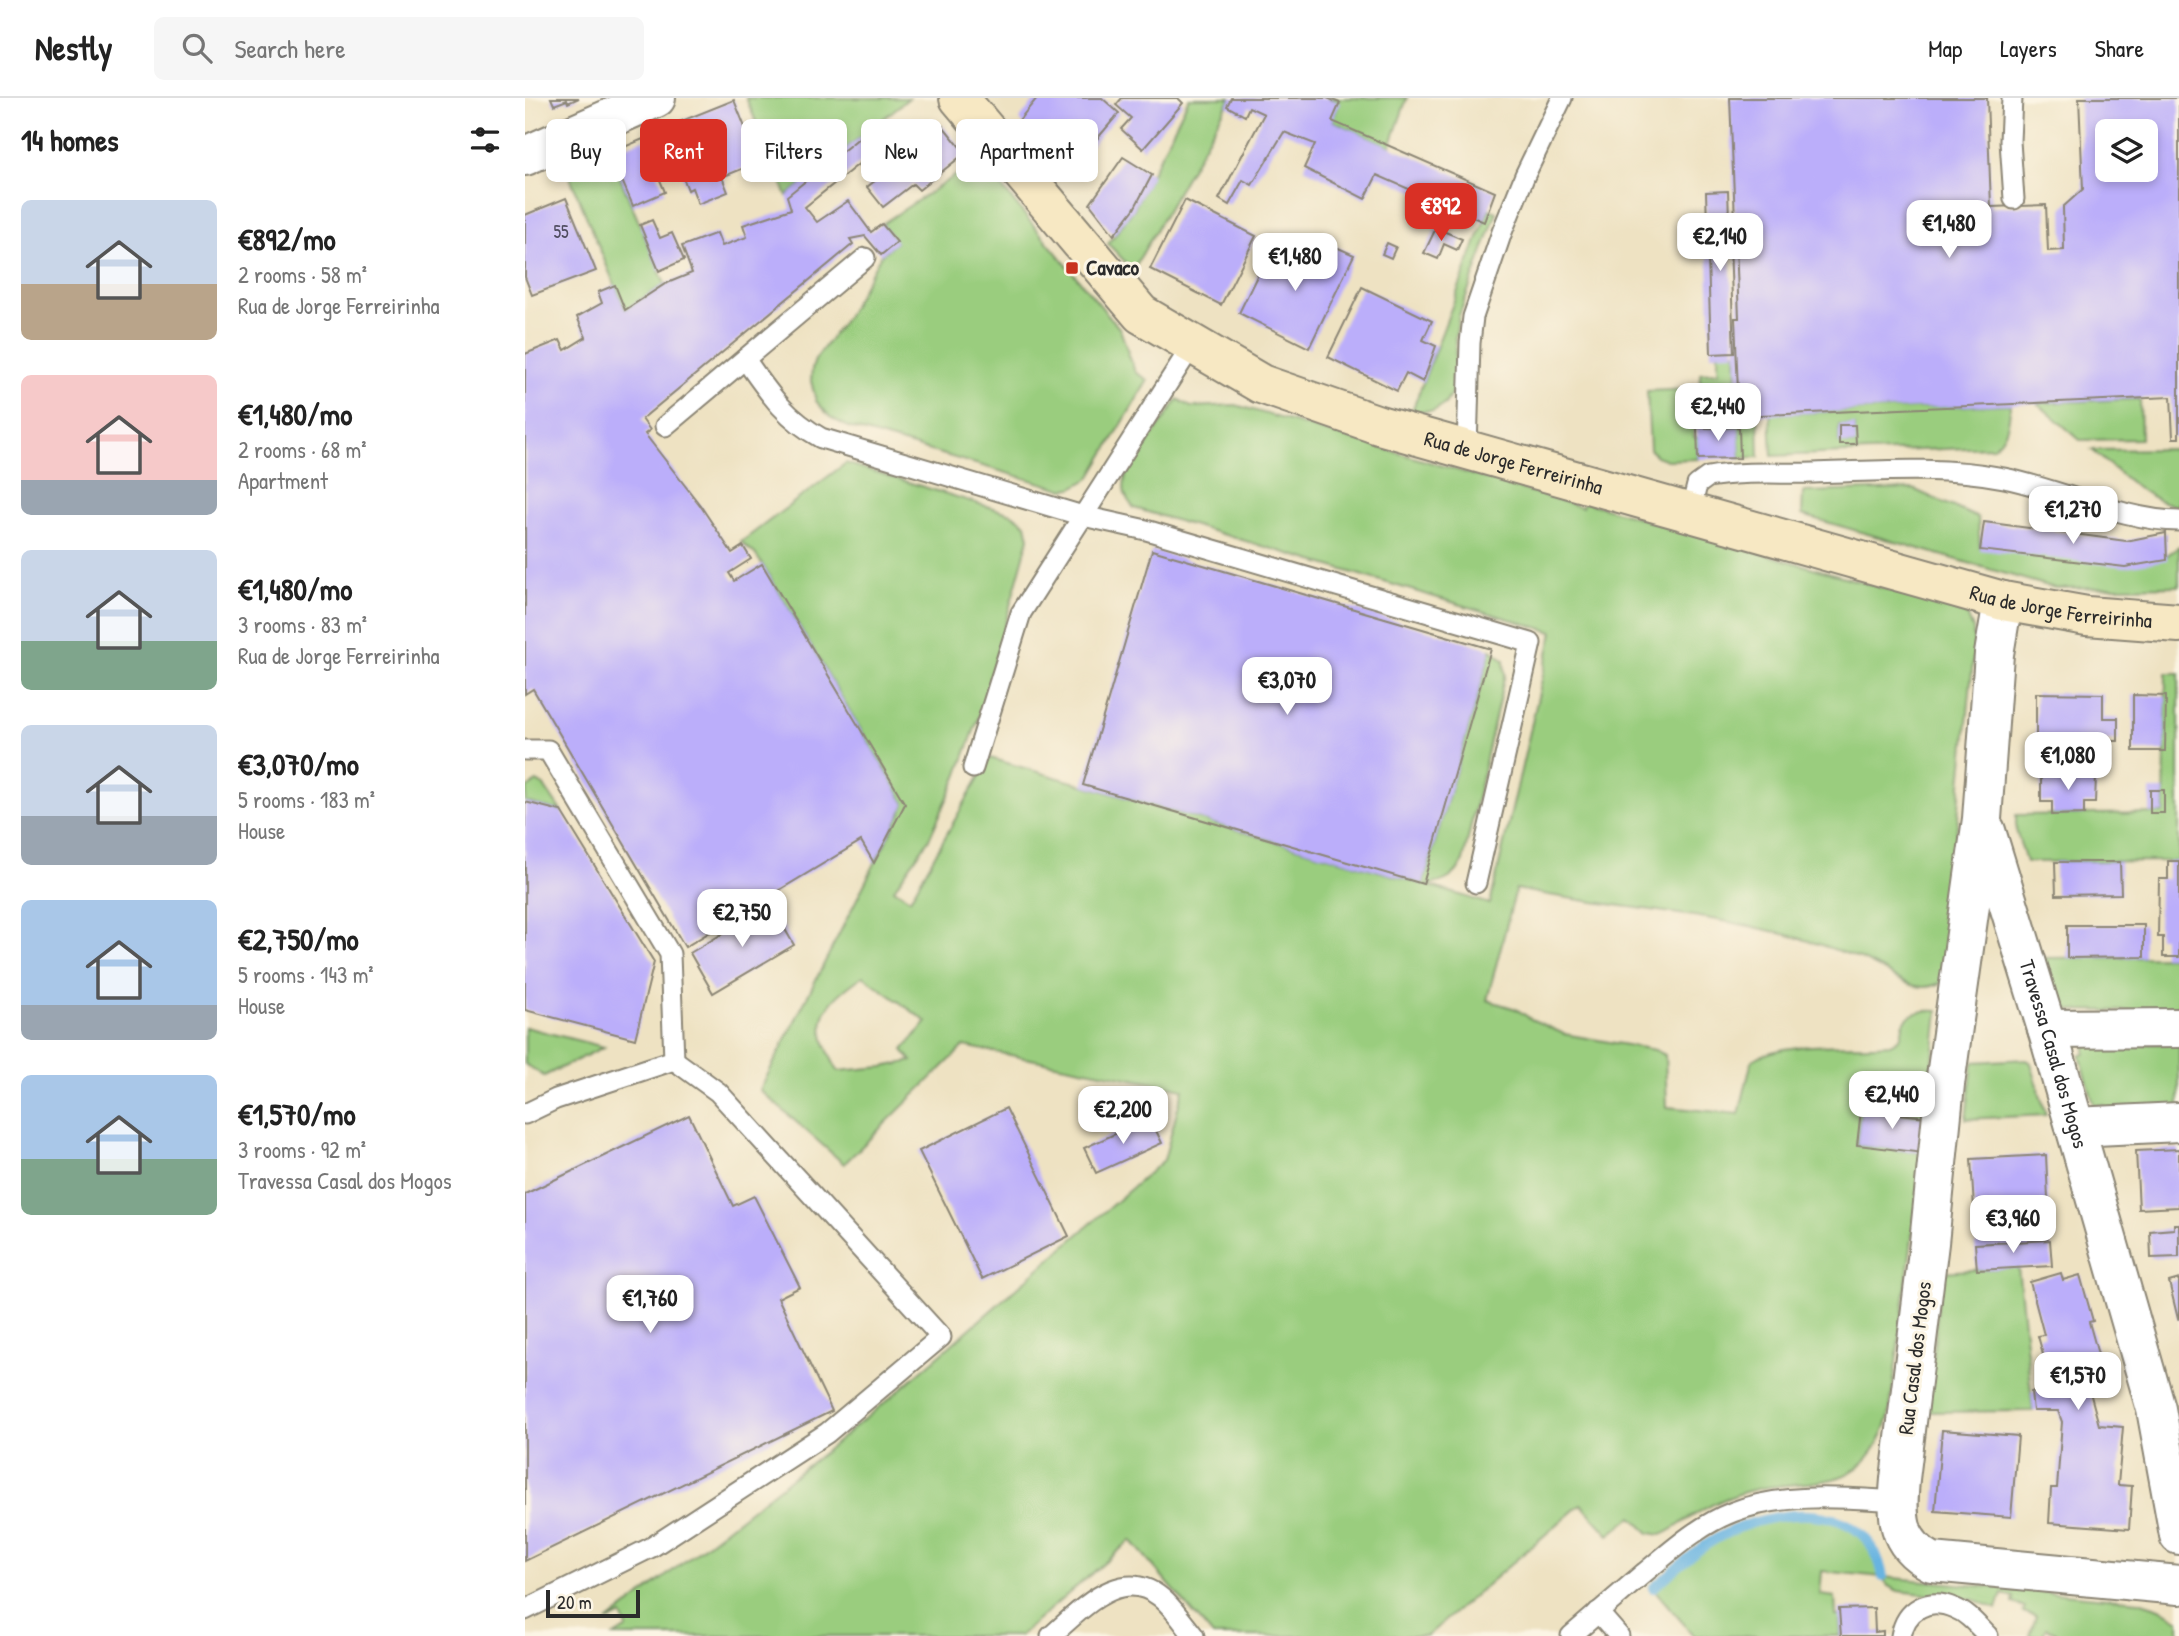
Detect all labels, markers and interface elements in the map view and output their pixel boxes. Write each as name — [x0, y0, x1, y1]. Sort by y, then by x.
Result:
search box — [154, 17, 644, 80]
text: Nestly — [35, 26, 112, 70]
icon: search — [178, 29, 216, 67]
text: Search here — [234, 31, 346, 66]
text: Map — [1928, 32, 1962, 64]
text: Layers — [2000, 32, 2057, 64]
text: Share — [2095, 32, 2144, 64]
chip: Buy — [546, 119, 626, 182]
chip: Rent — [640, 119, 727, 182]
chip: Filters — [741, 119, 847, 182]
chip: New — [861, 119, 942, 182]
chip: Apartment — [956, 119, 1098, 182]
map controls — [2095, 119, 2158, 182]
button: layers — [2095, 119, 2158, 182]
text: 14 homes — [21, 120, 119, 160]
icon: filters — [466, 121, 504, 159]
pin: €892 — [1400, 184, 1482, 243]
text: €892 — [1421, 190, 1461, 221]
pin: €1,480 — [1892, 200, 2006, 260]
text: €1,480 — [1923, 207, 1975, 238]
pin: €2,140 — [1663, 214, 1777, 273]
text: €892/mo — [238, 219, 336, 259]
house number: 55 — [553, 219, 569, 244]
text: €2,140 — [1693, 220, 1747, 251]
icon: home — [77, 228, 161, 312]
pin: €1,480 — [1238, 234, 1352, 293]
text: €1,480 — [1269, 240, 1321, 271]
place label: Cavaco — [1086, 253, 1140, 282]
text: 2 rooms · 58 m² — [238, 259, 367, 290]
marker: Cavaco — [1064, 260, 1080, 276]
text: Rua de Jorge Ferreirinha — [238, 290, 440, 321]
pin: €2,440 — [1661, 384, 1775, 443]
text: €2,440 — [1691, 390, 1745, 421]
text: €1,480/mo — [238, 394, 352, 434]
icon: home — [77, 403, 161, 487]
street label: Rua de Jorge Ferreirinha — [1421, 423, 1606, 501]
text: 2 rooms · 68 m² — [238, 434, 366, 465]
text: Apartment — [238, 465, 328, 496]
pin: €1,270 — [2016, 486, 2130, 546]
text: €1,270 — [2045, 493, 2101, 524]
text: €1,480/mo — [238, 569, 352, 609]
street label: Rua de Jorge Ferreirinha — [1967, 577, 2153, 635]
icon: home — [77, 578, 161, 662]
text: 3 rooms · 83 m² — [238, 609, 367, 640]
text: Rua de Jorge Ferreirinha — [238, 640, 440, 671]
pin: €3,070 — [1230, 658, 1344, 717]
text: €3,070 — [1258, 664, 1316, 695]
pin: €1,080 — [2011, 732, 2125, 792]
text: €1,080 — [2041, 739, 2095, 770]
text: €3,070/mo — [238, 744, 359, 784]
icon: home — [77, 753, 161, 837]
text: 5 rooms · 183 m² — [238, 784, 375, 815]
text: House — [238, 815, 285, 846]
pin: €2,750 — [685, 890, 799, 949]
text: €2,750 — [713, 896, 771, 927]
text: €2,750/mo — [238, 919, 359, 959]
icon: home — [77, 928, 161, 1012]
street label: Travessa Casal dos Mogos — [2012, 956, 2095, 1151]
text: 5 rooms · 143 m² — [238, 959, 374, 990]
text: House — [238, 990, 285, 1021]
pin: €2,440 — [1835, 1072, 1949, 1131]
text: €2,440 — [1865, 1078, 1919, 1109]
pin: €2,200 — [1066, 1086, 1180, 1146]
text: €2,200 — [1094, 1093, 1152, 1124]
text: €1,570/mo — [238, 1094, 356, 1134]
icon: home — [77, 1103, 161, 1187]
text: 3 rooms · 92 m² — [238, 1134, 366, 1165]
text: Travessa Casal dos Mogos — [238, 1165, 452, 1196]
pin: €3,960 — [1956, 1196, 2070, 1255]
text: €3,960 — [1986, 1202, 2040, 1233]
pin: €1,760 — [593, 1276, 707, 1335]
street label: Rua Casal dos Mogos — [1891, 1280, 1938, 1436]
text: €1,760 — [623, 1282, 677, 1313]
pin: €1,570 — [2021, 1352, 2135, 1412]
text: €1,570 — [2050, 1359, 2106, 1390]
scale bar — [546, 1587, 641, 1619]
text: 20 m — [557, 1589, 592, 1615]

